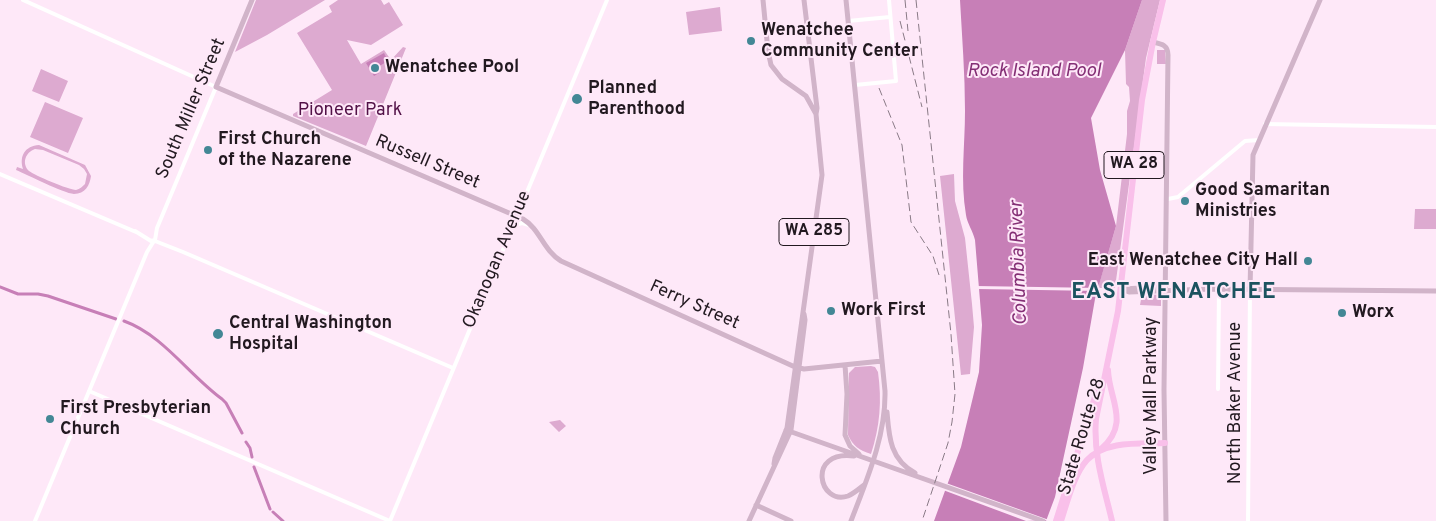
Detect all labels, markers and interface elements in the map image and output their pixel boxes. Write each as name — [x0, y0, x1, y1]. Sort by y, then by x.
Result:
place label: Wenatchee Community Center — [761, 20, 918, 62]
street label: South Miller Street — [153, 35, 231, 183]
marker: Wenatchee Community Center — [745, 35, 757, 47]
place label: Wenatchee Pool — [385, 57, 519, 79]
water label: Rock Island Pool — [967, 61, 1101, 83]
marker: Wenatchee Pool — [369, 62, 381, 74]
place label: Planned Parenthood — [588, 78, 685, 120]
marker: Planned Parenthood — [570, 92, 584, 106]
park label: Pioneer Park — [298, 100, 402, 122]
place label: First Church of the Nazarene — [218, 129, 352, 172]
street label: Russell Street — [371, 131, 483, 195]
marker: First Church of the Nazarene — [202, 144, 214, 156]
road number: WA 28 — [1104, 152, 1164, 178]
place label: Good Samaritan Ministries — [1195, 180, 1330, 222]
street label: Okanogan Avenue — [459, 188, 537, 332]
marker: Good Samaritan Ministries — [1179, 195, 1191, 207]
water label: Columbia River — [1006, 200, 1034, 326]
road number: WA 285 — [779, 218, 849, 246]
place label: East Wenatchee City Hall — [1088, 250, 1298, 272]
marker: East Wenatchee City Hall — [1302, 255, 1314, 267]
street label: Ferry Street — [646, 277, 742, 335]
district label: EAST WENATCHEE — [1069, 281, 1279, 307]
place label: Work First — [841, 300, 926, 322]
place label: Worx — [1352, 302, 1394, 324]
marker: Work First — [825, 305, 837, 317]
marker: Worx — [1336, 307, 1348, 319]
place label: Central Washington Hospital — [229, 313, 392, 356]
street label: Valley Mall Parkway — [1141, 317, 1163, 475]
street label: North Baker Avenue — [1225, 322, 1247, 484]
marker: Central Washington Hospital — [211, 327, 225, 341]
street label: State Route 28 — [1055, 376, 1111, 498]
place label: First Presbyterian Church — [60, 398, 211, 440]
marker: First Presbyterian Church — [44, 413, 56, 425]

